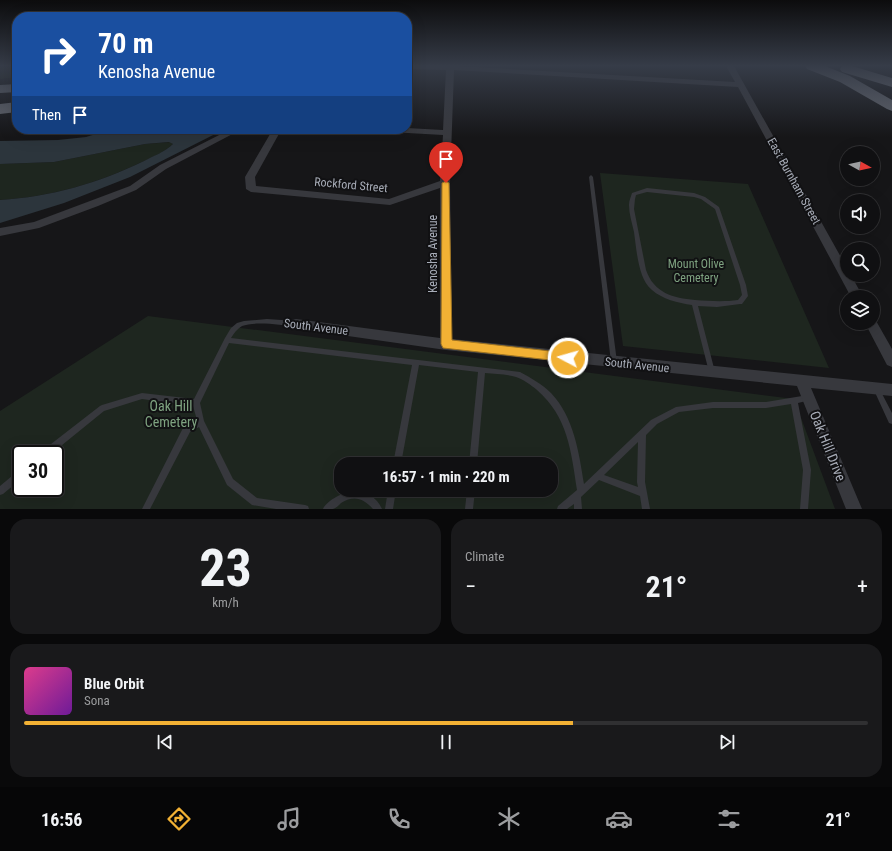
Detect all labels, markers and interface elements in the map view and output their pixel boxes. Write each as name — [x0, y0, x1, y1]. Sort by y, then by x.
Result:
text: 70 m — [98, 27, 154, 60]
icon: right — [32, 28, 84, 80]
text: Kenosha Avenue — [98, 61, 215, 82]
icon: arrive — [69, 104, 91, 126]
text: Then — [32, 106, 61, 124]
street label: East Burnham Street — [764, 135, 824, 227]
pin — [429, 142, 463, 183]
north arrow — [840, 146, 880, 186]
map controls — [840, 146, 880, 330]
icon: arrive — [435, 148, 457, 170]
street label: Rockford Street — [314, 175, 389, 195]
button: sound — [840, 194, 880, 234]
street label: Kenosha Avenue — [426, 215, 440, 293]
button: search — [840, 242, 880, 282]
park label: Mount Olive Cemetery — [668, 257, 725, 285]
button: layers — [840, 290, 880, 330]
street label: South Avenue — [283, 316, 349, 338]
position arrow — [547, 337, 589, 379]
street label: South Avenue — [604, 355, 670, 375]
park label: Oak Hill Cemetery — [145, 398, 197, 430]
street label: Oak Hill Drive — [807, 409, 849, 484]
speed limit sign: 30 — [12, 445, 64, 497]
text: 16:57 · 1 min · 220 m — [382, 468, 510, 486]
text: 23 — [199, 538, 252, 599]
text: Climate — [465, 549, 504, 564]
text: 21° — [646, 569, 688, 604]
text: − — [465, 574, 476, 599]
text: + — [857, 574, 868, 599]
text: km/h — [212, 595, 239, 610]
text: Blue Orbit — [84, 675, 144, 693]
text: Sona — [84, 693, 110, 708]
icon: previous — [154, 731, 176, 753]
icon: pause — [435, 731, 457, 753]
icon: next — [716, 731, 738, 753]
icon: directions — [165, 805, 193, 833]
icon: music — [275, 805, 303, 833]
icon: phone — [385, 805, 413, 833]
icon: climate — [495, 805, 523, 833]
icon: car — [605, 805, 633, 833]
icon: filters — [715, 805, 743, 833]
text: 16:56 — [41, 809, 82, 830]
text: 21° — [826, 809, 851, 830]

